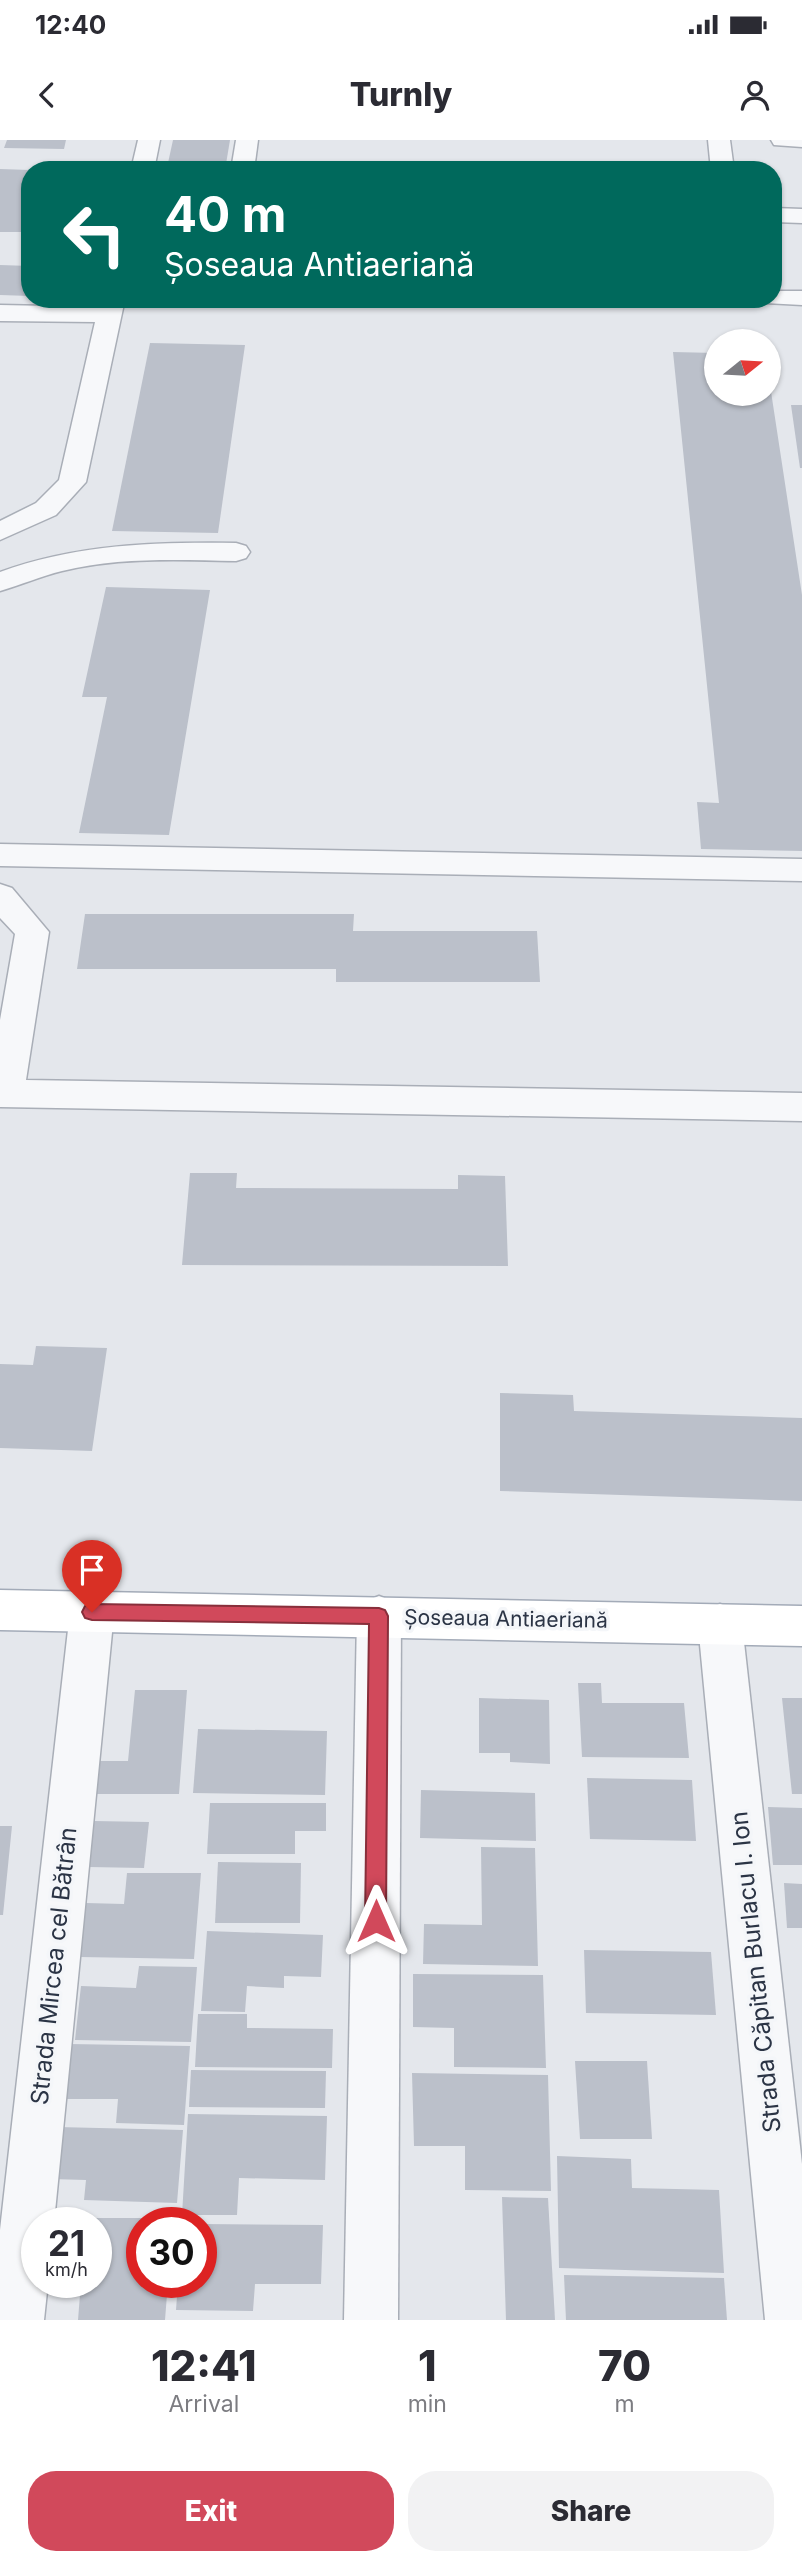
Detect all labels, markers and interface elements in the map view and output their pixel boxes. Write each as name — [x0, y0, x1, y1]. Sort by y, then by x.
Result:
text: 12:40 — [35, 9, 106, 40]
text: Turnly — [350, 75, 452, 114]
icon: back — [28, 76, 66, 114]
icon: person — [736, 76, 774, 114]
text: 40 m — [164, 185, 287, 244]
icon: left — [49, 189, 140, 280]
text: Șoseaua Antiaeriană — [164, 245, 474, 284]
north arrow — [704, 329, 780, 406]
map controls — [704, 329, 781, 406]
pin — [62, 1540, 122, 1612]
icon: arrive — [73, 1551, 111, 1589]
street label: Șoseaua Antiaeriană — [404, 1604, 608, 1633]
street label: Strada Căpitan Burlacu I. Ion — [724, 1810, 787, 2134]
street label: Strada Mircea cel Bătrân — [25, 1826, 83, 2106]
position arrow — [339, 1884, 413, 1958]
speed limit sign: 30 — [126, 2207, 217, 2298]
text: 21 — [48, 2222, 85, 2264]
text: km/h — [45, 2259, 88, 2280]
text: 12:41 — [151, 2340, 257, 2391]
text: 1 — [418, 2340, 437, 2391]
text: 70 — [598, 2340, 651, 2391]
text: Arrival — [168, 2390, 239, 2418]
text: min — [408, 2390, 447, 2418]
text: m — [614, 2390, 635, 2418]
button: Exit — [28, 2471, 394, 2551]
button: Share — [408, 2471, 774, 2551]

